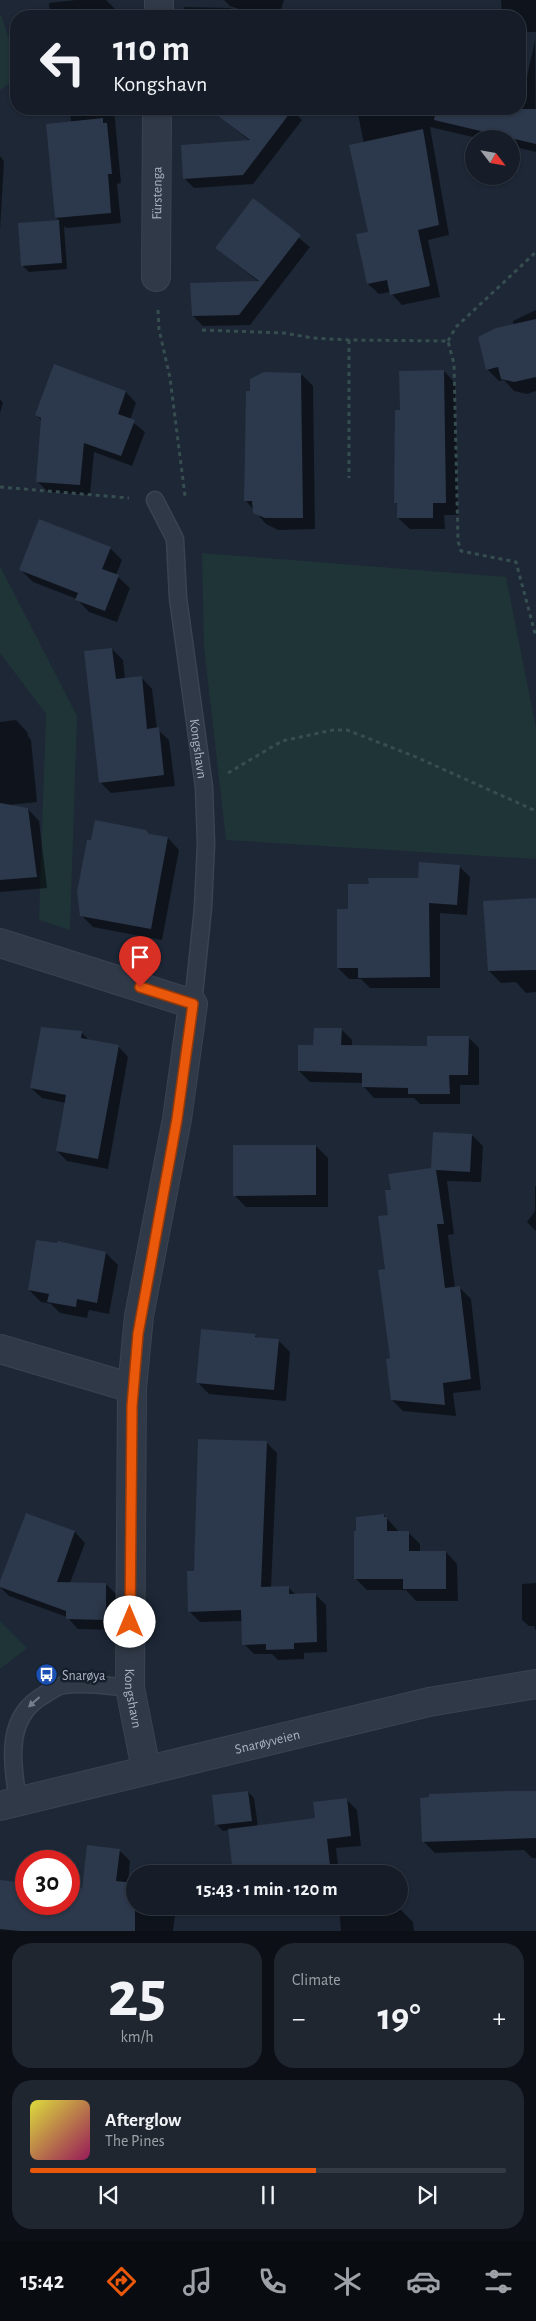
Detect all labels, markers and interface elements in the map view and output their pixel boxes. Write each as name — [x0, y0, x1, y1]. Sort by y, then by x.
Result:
icon: left — [30, 30, 95, 95]
text: 110 m — [113, 32, 190, 67]
text: Kongshavn — [113, 73, 207, 95]
north arrow — [465, 130, 520, 185]
map controls — [465, 130, 520, 185]
street label: Fürstenga — [150, 166, 165, 220]
street label: Kongshavn — [187, 718, 209, 780]
pin — [119, 936, 161, 987]
icon: arrive — [126, 943, 154, 971]
position arrow — [103, 1595, 155, 1647]
bus stop icon: Snarøya — [34, 1663, 58, 1687]
street label: Kongshavn — [122, 1668, 144, 1729]
place label: Snarøya — [62, 1669, 106, 1683]
one-way arrow — [27, 1697, 40, 1708]
street label: Snarøyveien — [234, 1728, 301, 1757]
speed limit sign: 30 — [15, 1850, 80, 1915]
text: 15:43 · 1 min · 120 m — [196, 1880, 338, 1899]
text: 25 — [108, 1963, 166, 2028]
text: Climate — [292, 1972, 341, 1988]
text: 19° — [377, 1999, 421, 2037]
text: − — [292, 2005, 305, 2033]
text: + — [493, 2005, 506, 2033]
text: km/h — [120, 2029, 154, 2045]
text: Afterglow — [105, 2111, 181, 2130]
text: The Pines — [105, 2133, 165, 2149]
icon: previous — [95, 2181, 123, 2209]
icon: pause — [254, 2181, 282, 2209]
icon: next — [413, 2181, 441, 2209]
icon: directions — [104, 2264, 139, 2299]
icon: music — [180, 2264, 215, 2299]
icon: phone — [255, 2264, 290, 2299]
icon: climate — [330, 2264, 365, 2299]
icon: car — [406, 2264, 441, 2299]
icon: filters — [481, 2264, 516, 2299]
text: 15:42 — [20, 2270, 64, 2292]

